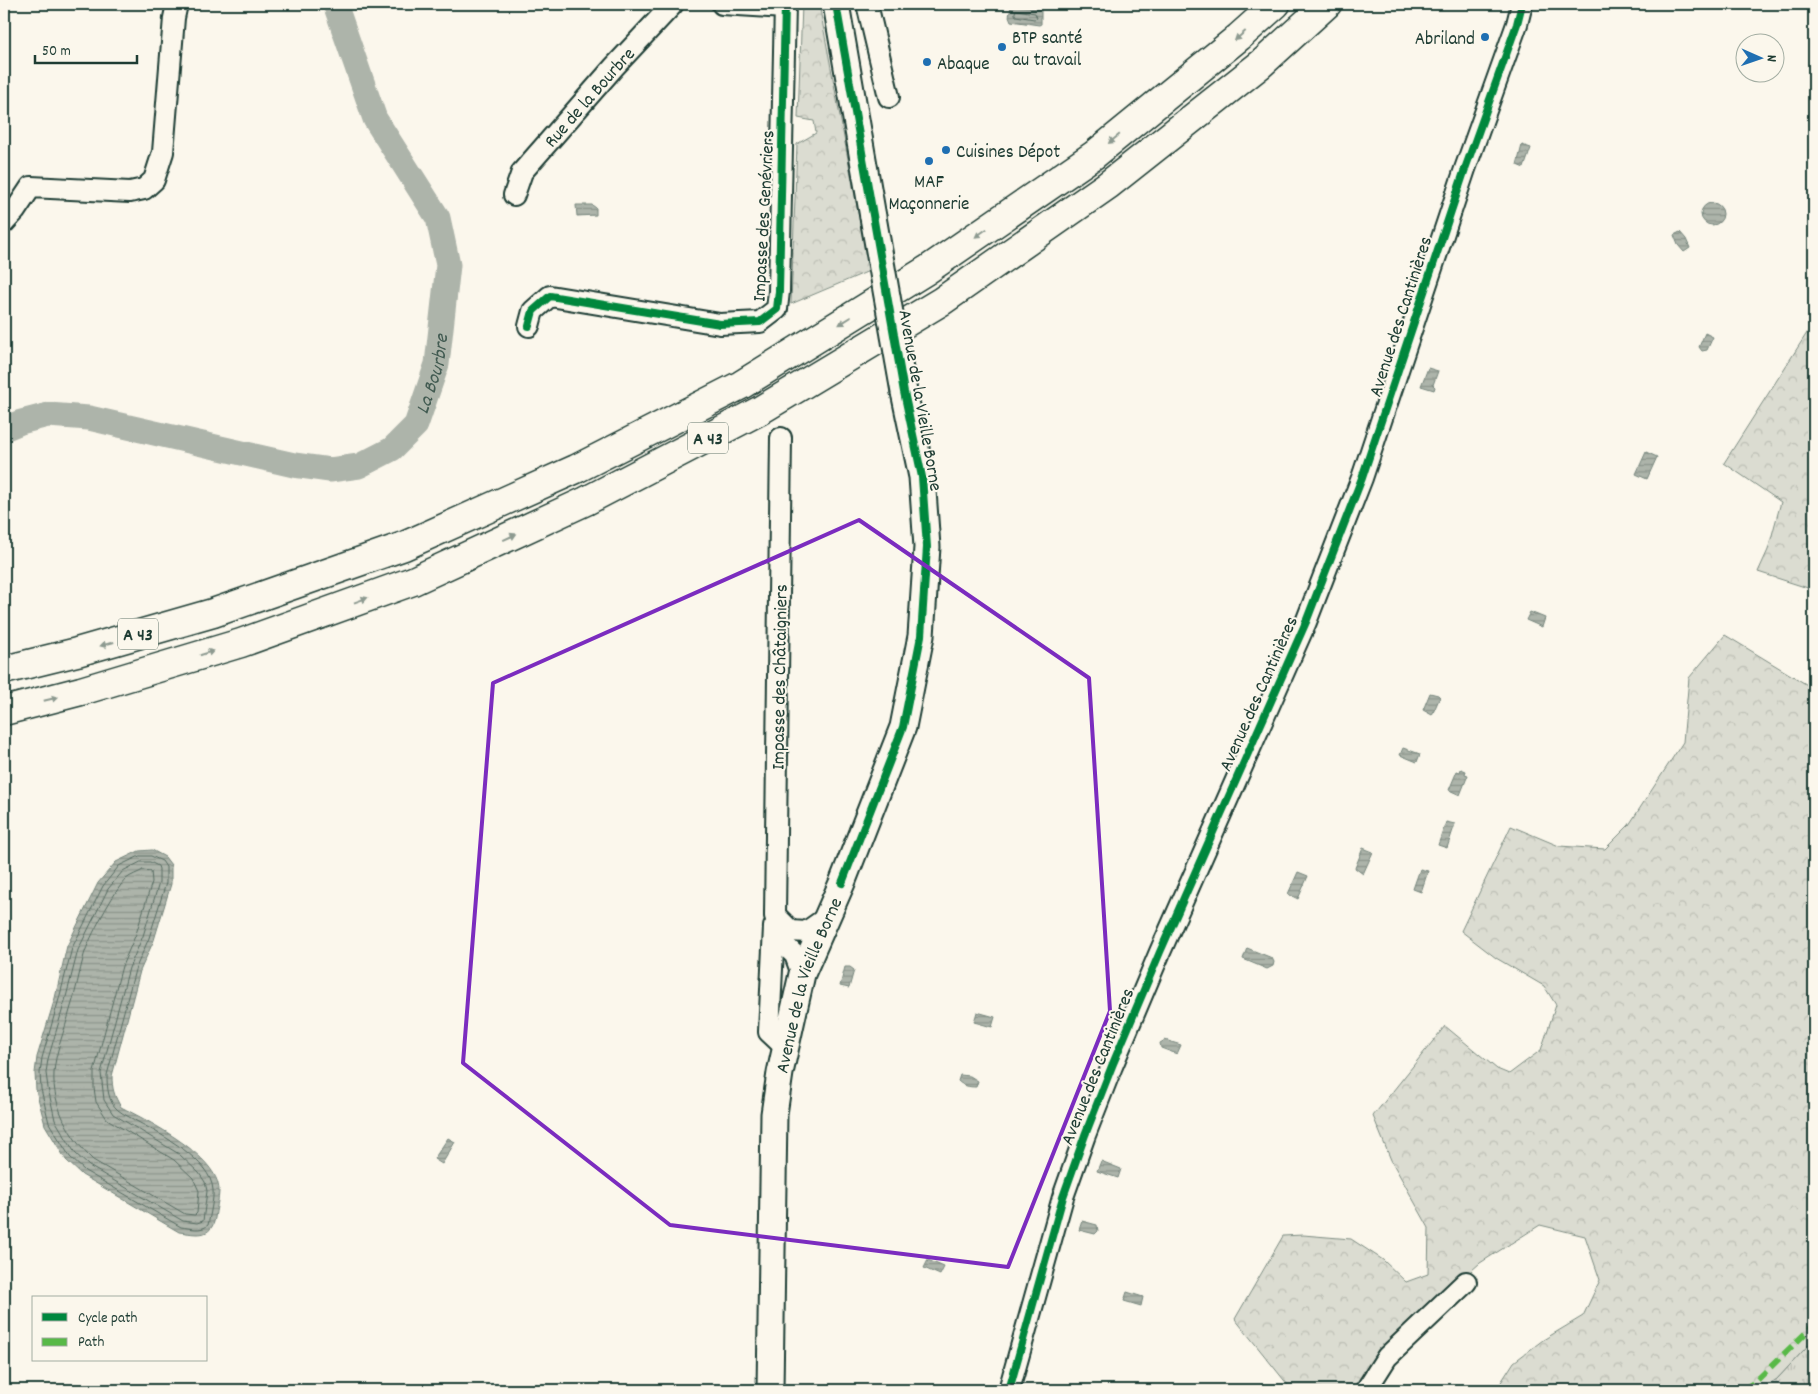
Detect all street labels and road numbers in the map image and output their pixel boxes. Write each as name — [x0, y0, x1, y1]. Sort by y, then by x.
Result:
street label: Rue de la Bourbre — [539, 43, 643, 155]
street label: Impasse des Genévriers — [748, 130, 783, 303]
street label: Avenue des Cantinières — [1364, 233, 1441, 401]
street label: Avenue de la Vieille Borne — [889, 308, 948, 493]
road number: A 43 — [688, 422, 728, 453]
street label: Impasse des Châtaigniers — [766, 584, 797, 770]
street label: Avenue des Cantinières — [1214, 612, 1307, 776]
road number: A 43 — [118, 618, 158, 650]
street label: Avenue de la Vieille Borne — [770, 894, 851, 1076]
street label: Avenue des Cantinières — [1055, 985, 1143, 1150]

